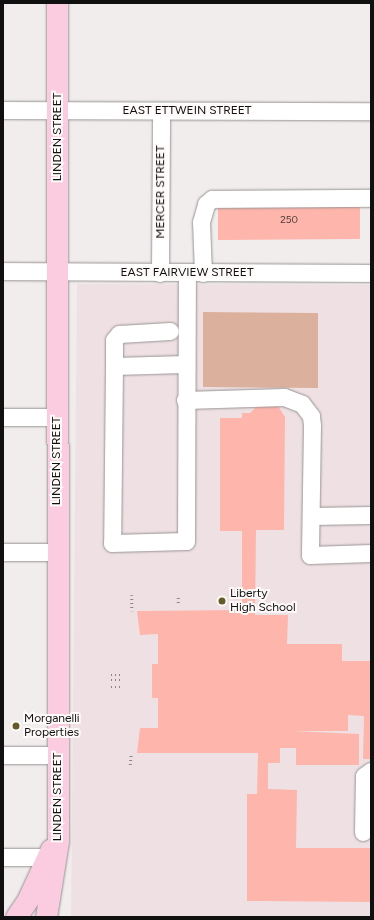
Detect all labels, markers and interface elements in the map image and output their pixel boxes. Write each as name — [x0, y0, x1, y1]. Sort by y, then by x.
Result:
street label: LINDEN STREET — [51, 93, 65, 181]
street label: EAST ETTWEIN STREET — [123, 104, 251, 118]
street label: MERCER STREET — [154, 145, 168, 239]
house number: 250 — [280, 214, 298, 226]
street label: EAST FAIRVIEW STREET — [120, 266, 254, 280]
street label: LINDEN STREET — [50, 417, 64, 505]
place label: Liberty High School — [230, 587, 296, 615]
marker: Liberty High School — [217, 596, 227, 606]
place label: Morganelli Properties — [24, 712, 80, 740]
marker: Morganelli Properties — [11, 721, 21, 731]
street label: LINDEN STREET — [51, 753, 65, 841]

